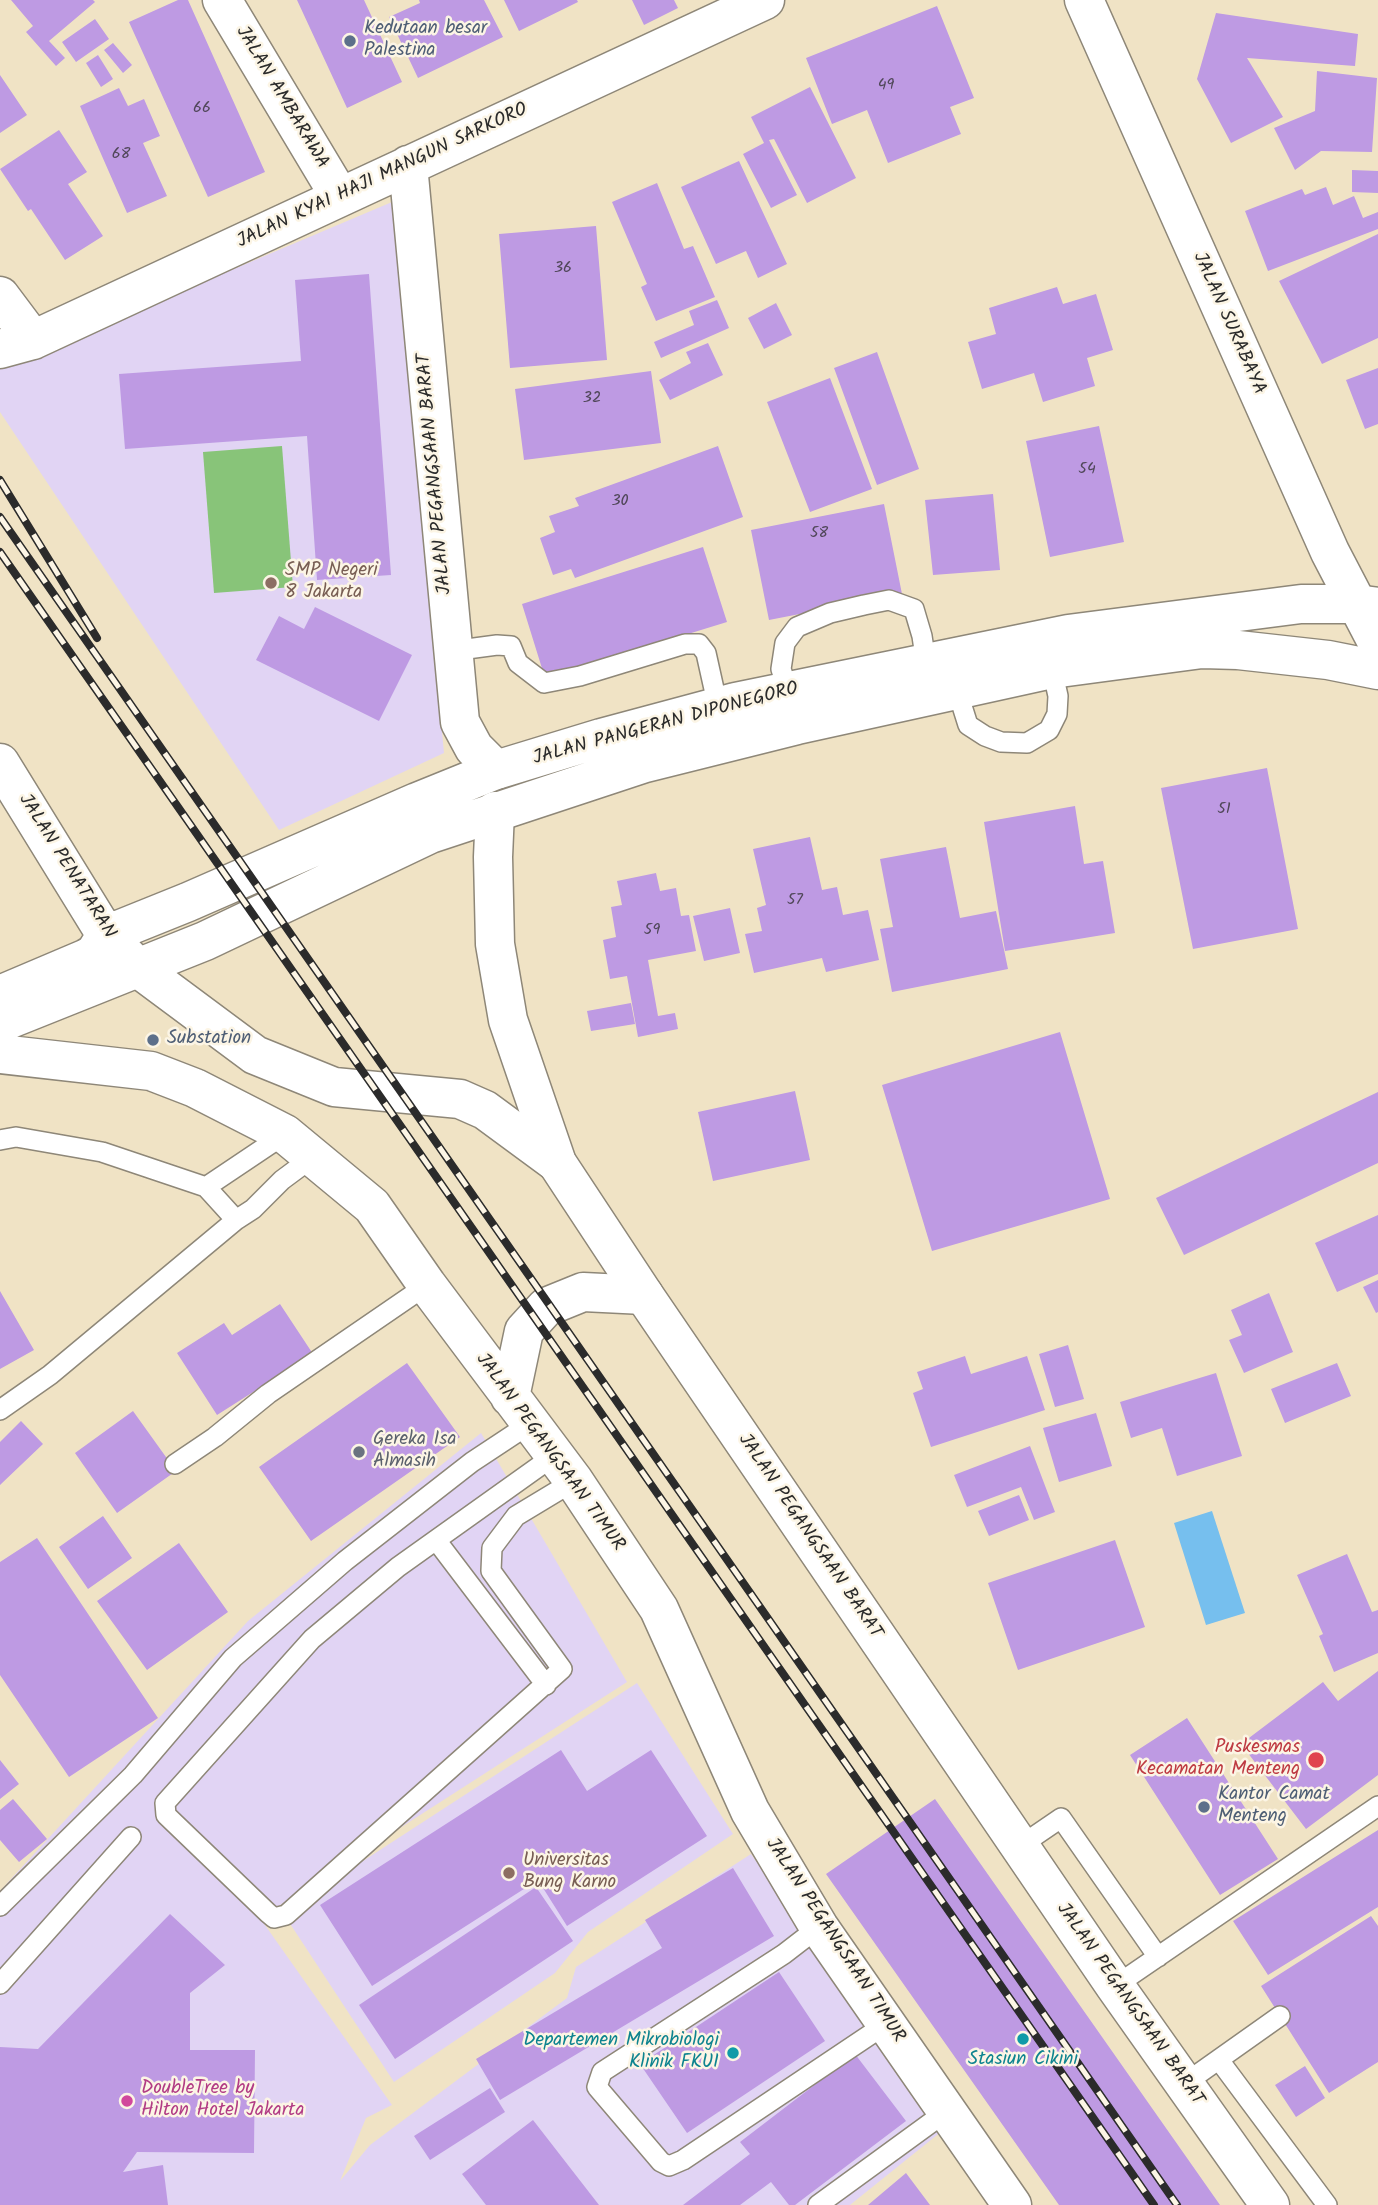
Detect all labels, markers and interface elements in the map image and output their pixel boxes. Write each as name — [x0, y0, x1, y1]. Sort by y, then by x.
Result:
place label: Kedutaan besar Palestina — [364, 19, 487, 63]
street label: JALAN AMBARAWA — [229, 23, 333, 173]
marker: Kedutaan besar Palestina — [342, 33, 358, 49]
house number: 49 — [878, 76, 894, 96]
house number: 66 — [193, 99, 211, 119]
street label: JALAN KYAI HAJI MANGUN SARKORO — [234, 99, 532, 255]
house number: 68 — [112, 145, 130, 165]
street label: JALAN SURABAYA — [1186, 249, 1270, 399]
house number: 36 — [554, 259, 572, 279]
street label: JALAN PEGANGSAAN BARAT — [414, 352, 458, 596]
house number: 32 — [583, 389, 601, 409]
house number: 54 — [1078, 460, 1096, 480]
house number: 30 — [611, 492, 629, 512]
house number: 58 — [810, 524, 828, 544]
place label: SMP Negeri 8 Jakarta — [285, 561, 378, 605]
marker: SMP Negeri 8 Jakarta — [263, 575, 279, 591]
street label: JALAN PANGERAN DIPONEGORO — [531, 679, 801, 771]
street label: JALAN PENATARAN — [12, 791, 120, 943]
house number: 51 — [1217, 800, 1231, 820]
house number: 57 — [787, 891, 803, 911]
house number: 59 — [644, 921, 660, 941]
place label: Substation — [167, 1029, 251, 1051]
marker: Substation — [145, 1032, 161, 1048]
street label: JALAN PEGANGSAAN TIMUR — [470, 1350, 628, 1556]
place label: Gereka Isa Almasih — [373, 1430, 456, 1474]
street label: JALAN PEGANGSAAN BARAT — [732, 1430, 886, 1644]
marker: Gereka Isa Almasih — [351, 1444, 367, 1460]
place label: Puskesmas Kecamatan Menteng — [1136, 1738, 1300, 1782]
marker: Puskesmas Kecamatan Menteng — [1306, 1750, 1326, 1770]
place label: Kantor Camat Menteng — [1218, 1785, 1330, 1829]
marker: Kantor Camat Menteng — [1196, 1799, 1212, 1815]
street label: JALAN PEGANGSAAN TIMUR — [759, 1835, 909, 2047]
place label: Universitas Bung Karno — [523, 1851, 616, 1895]
marker: Universitas Bung Karno — [501, 1865, 517, 1881]
street label: JALAN PEGANGSAAN BARAT — [1050, 1899, 1208, 2111]
place label: Departemen Mikrobiologi Klinik FKUI — [523, 2031, 719, 2075]
marker: Stasiun Cikini — [1015, 2031, 1031, 2047]
marker: Departemen Mikrobiologi Klinik FKUI — [725, 2045, 741, 2061]
place label: Stasiun Cikini — [968, 2050, 1078, 2072]
place label: DoubleTree by Hilton Hotel Jakarta — [141, 2079, 304, 2123]
marker: DoubleTree by Hilton Hotel Jakarta — [119, 2093, 135, 2109]

